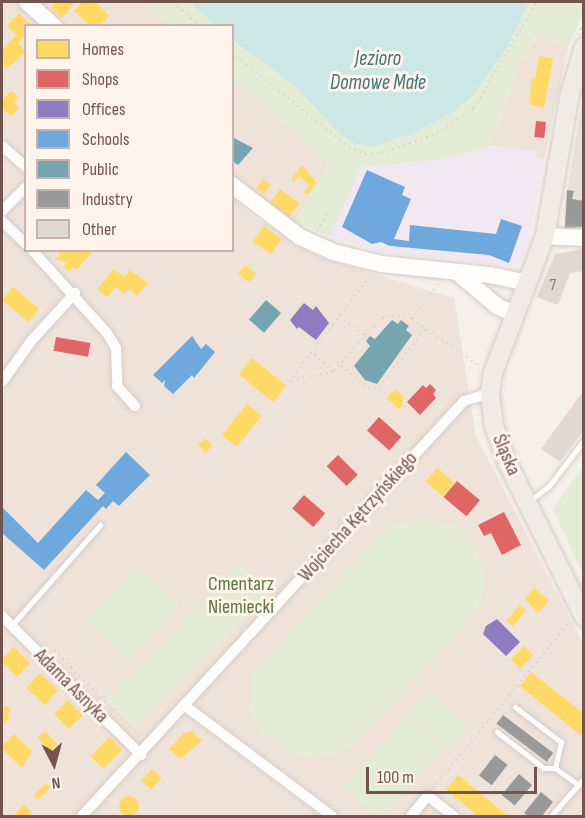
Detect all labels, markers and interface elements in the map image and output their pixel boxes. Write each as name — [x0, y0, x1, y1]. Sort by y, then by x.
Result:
legend — [24, 24, 234, 252]
text: Homes — [82, 39, 124, 60]
water label: Jezioro Domowe Małe — [330, 46, 426, 96]
text: Shops — [82, 69, 119, 90]
text: Offices — [82, 99, 125, 120]
text: Schools — [82, 129, 129, 150]
text: Public — [82, 159, 119, 180]
text: Industry — [82, 189, 133, 210]
text: Other — [82, 219, 116, 240]
house number: 7 — [550, 276, 556, 296]
street label: Śląska — [487, 431, 525, 479]
street label: Wojciecha Kętrzyńskiego — [293, 447, 423, 587]
park label: Cmentarz Niemiecki — [208, 573, 274, 620]
street label: Adama Asnyka — [29, 644, 113, 728]
north arrow — [24, 734, 84, 794]
scale bar — [369, 755, 540, 793]
text: 100 m — [377, 767, 414, 788]
text: N — [51, 773, 61, 792]

